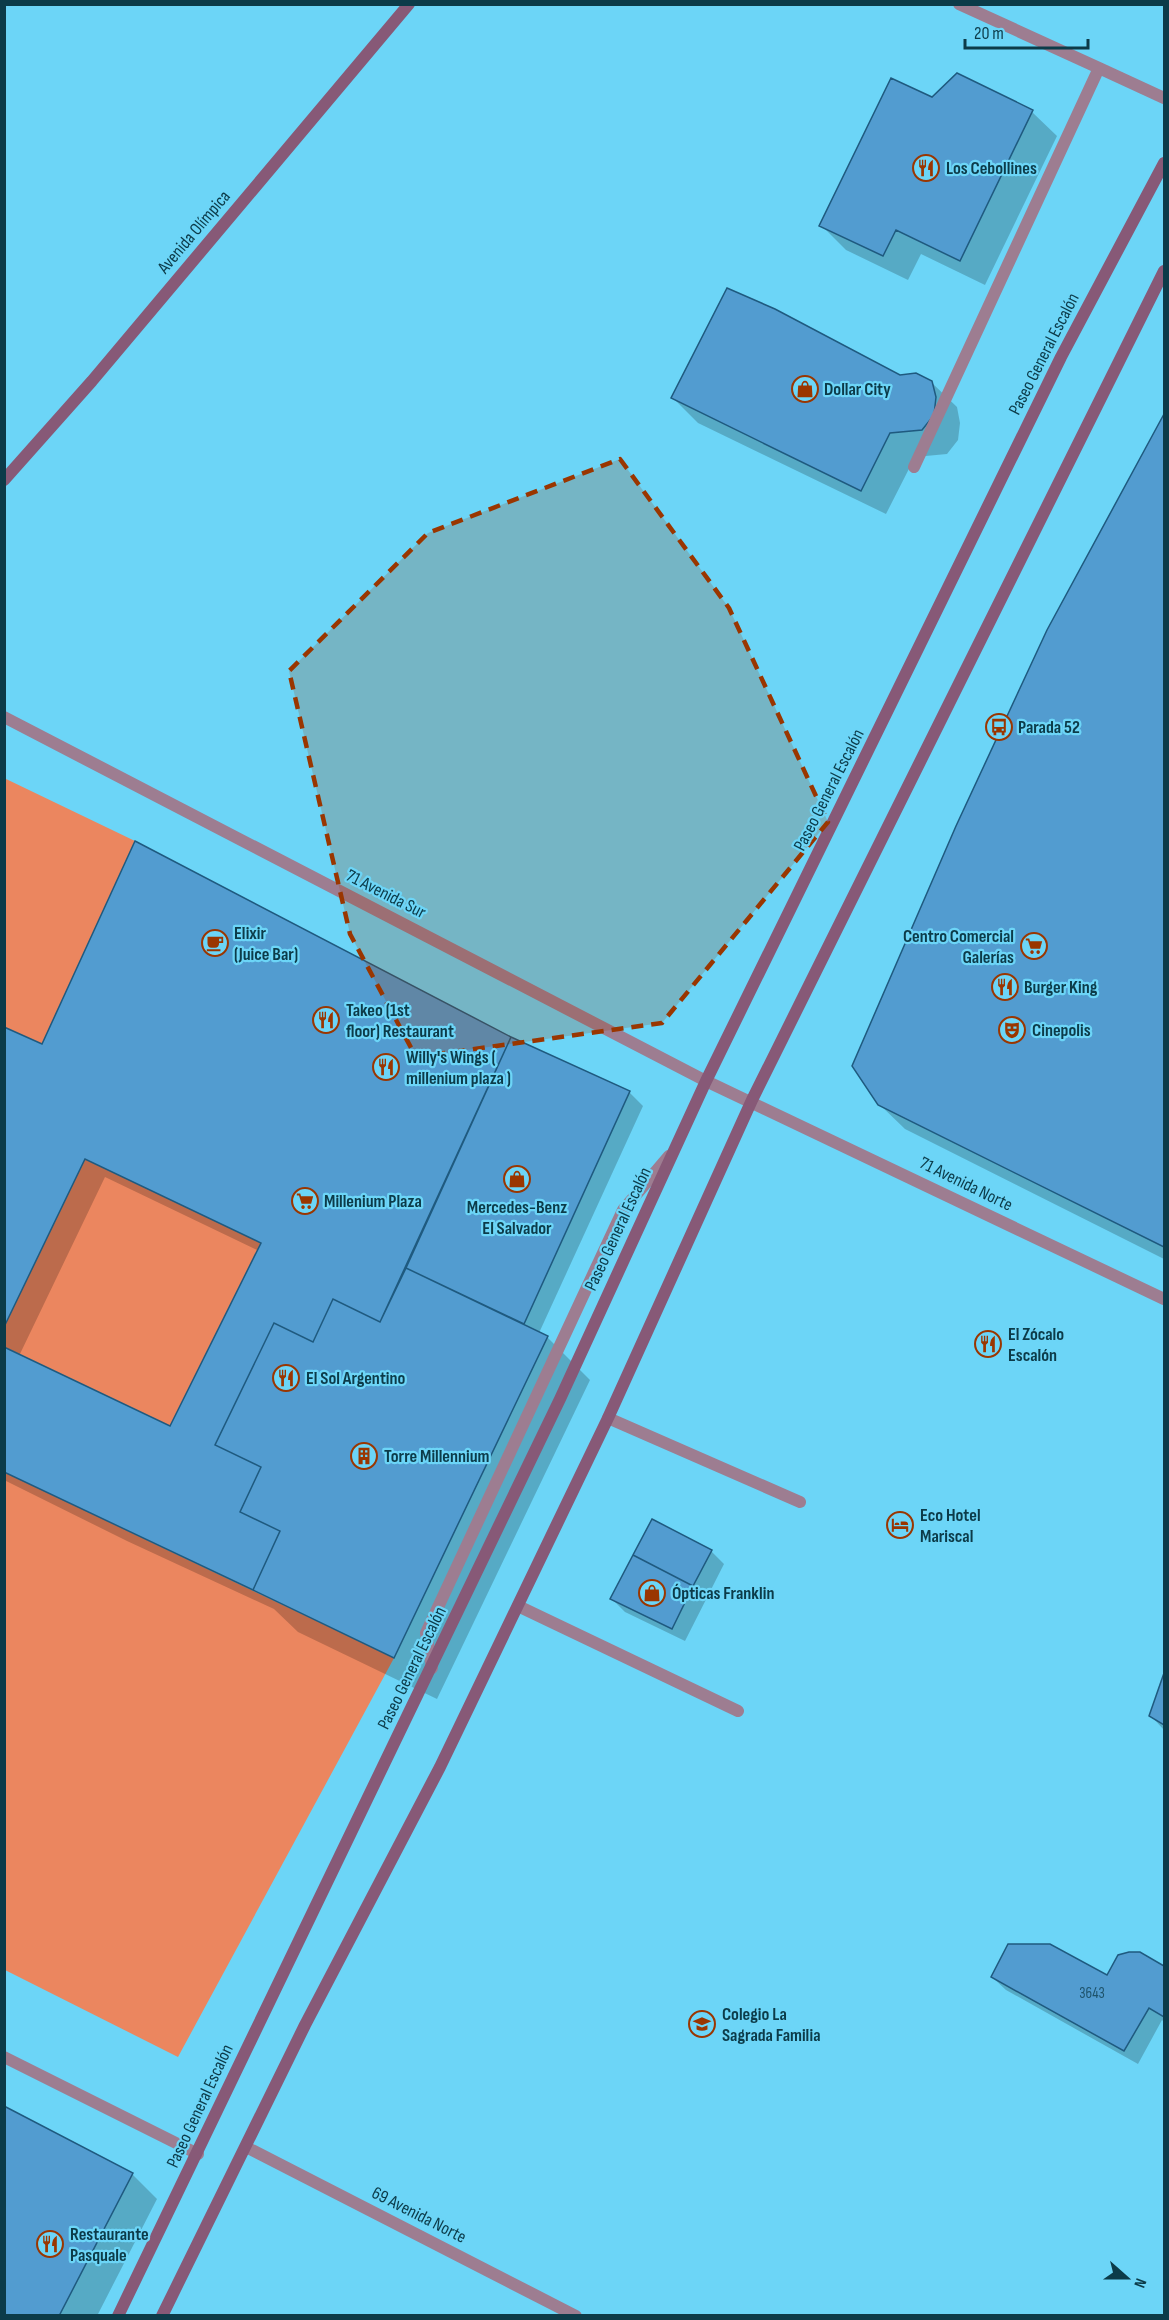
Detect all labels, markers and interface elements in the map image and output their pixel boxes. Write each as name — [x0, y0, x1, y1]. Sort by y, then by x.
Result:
scale bar — [965, 12, 1088, 50]
text: 20 m — [974, 23, 1004, 44]
restaurant icon: Los Cebollines — [911, 153, 941, 183]
place label: Los Cebollines — [946, 158, 1037, 179]
street label: Avenida Olímpica — [153, 186, 235, 278]
street label: Paseo General Escalón — [1004, 290, 1084, 418]
shop icon: Dollar City — [790, 374, 820, 404]
place label: Dollar City — [824, 379, 891, 400]
bus stop icon: Parada 52 — [984, 712, 1014, 742]
place label: Parada 52 — [1018, 717, 1080, 738]
street label: Paseo General Escalón — [789, 726, 869, 854]
street label: 71 Avenida Sur — [343, 865, 429, 923]
place label: Elixir (Juice Bar) — [234, 923, 298, 965]
place label: Centro Comercial Galerías — [903, 926, 1014, 968]
cafe icon: Elixir (Juice Bar) — [200, 928, 230, 958]
supermarket icon: Centro Comercial Galerías — [1019, 931, 1049, 961]
restaurant icon: Burger King — [990, 972, 1020, 1002]
place label: Burger King — [1024, 977, 1098, 998]
place label: Takeo (1st floor) Restaurant — [346, 1000, 454, 1042]
restaurant icon: Takeo (1st floor) Restaurant — [311, 1005, 341, 1035]
theatre icon: Cinepolis — [997, 1015, 1027, 1045]
place label: Cinepolis — [1032, 1020, 1091, 1041]
place label: Willy's Wings ( millenium plaza ) — [406, 1047, 511, 1089]
restaurant icon: Willy's Wings ( millenium plaza ) — [371, 1052, 401, 1082]
street label: 71 Avenida Norte — [916, 1152, 1016, 1216]
shop icon: Mercedes-Benz El Salvador — [502, 1164, 532, 1194]
street label: Paseo General Escalón — [580, 1164, 656, 1294]
supermarket icon: Millenium Plaza — [290, 1186, 320, 1216]
place label: Millenium Plaza — [324, 1191, 422, 1212]
place label: Mercedes-Benz El Salvador — [467, 1197, 567, 1239]
place label: El Zócalo Escalón — [1008, 1324, 1064, 1366]
restaurant icon: El Zócalo Escalón — [973, 1329, 1003, 1359]
restaurant icon: El Sol Argentino — [271, 1363, 301, 1393]
place label: El Sol Argentino — [306, 1368, 406, 1389]
building icon: Torre Millennium — [349, 1441, 379, 1471]
place label: Torre Millennium — [384, 1446, 490, 1467]
place label: Eco Hotel Mariscal — [920, 1505, 981, 1547]
hotel icon: Eco Hotel Mariscal — [885, 1510, 915, 1540]
shop icon: Ópticas Franklin — [637, 1578, 667, 1608]
place label: Ópticas Franklin — [672, 1583, 774, 1604]
street label: Paseo General Escalón — [373, 1603, 451, 1733]
house number: 3643 — [1079, 1984, 1105, 2003]
place label: Colegio La Sagrada Familia — [722, 2004, 821, 2046]
school or university icon: Colegio La Sagrada Familia — [687, 2009, 717, 2039]
street label: Paseo General Escalón — [162, 2041, 238, 2171]
street label: 69 Avenida Norte — [368, 2182, 470, 2248]
place label: Restaurante Pasquale — [70, 2224, 149, 2266]
restaurant icon: Restaurante Pasquale — [35, 2229, 65, 2259]
north arrow — [1097, 2248, 1157, 2308]
text: N — [1129, 2275, 1150, 2290]

